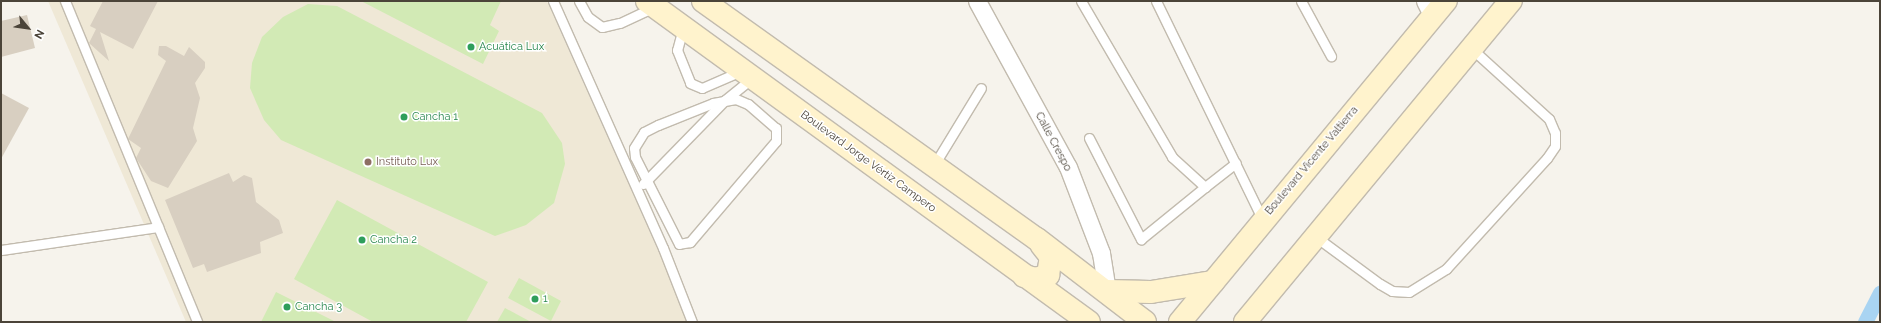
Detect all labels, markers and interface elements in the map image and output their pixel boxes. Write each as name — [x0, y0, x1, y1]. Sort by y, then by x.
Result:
north arrow — [8, 8, 48, 48]
text: N — [31, 27, 47, 41]
place label: Acuática Lux — [479, 40, 544, 54]
marker: Acuática Lux — [466, 42, 476, 52]
street label: Boulevard Vicente Valtierra — [1262, 104, 1362, 218]
street label: Boulevard Jorge Vértiz Campero — [797, 108, 939, 216]
place label: Cancha 1 — [412, 110, 458, 124]
street label: Calle Crespo — [1032, 110, 1074, 174]
marker: Cancha 1 — [399, 112, 409, 122]
place label: Instituto Lux — [376, 155, 438, 169]
marker: Instituto Lux — [363, 157, 373, 167]
place label: Cancha 2 — [370, 233, 417, 247]
marker: Cancha 2 — [357, 235, 367, 245]
place label: 1 — [543, 292, 548, 306]
marker: 1 — [530, 294, 540, 304]
place label: Cancha 3 — [295, 300, 342, 314]
marker: Cancha 3 — [282, 302, 292, 312]

